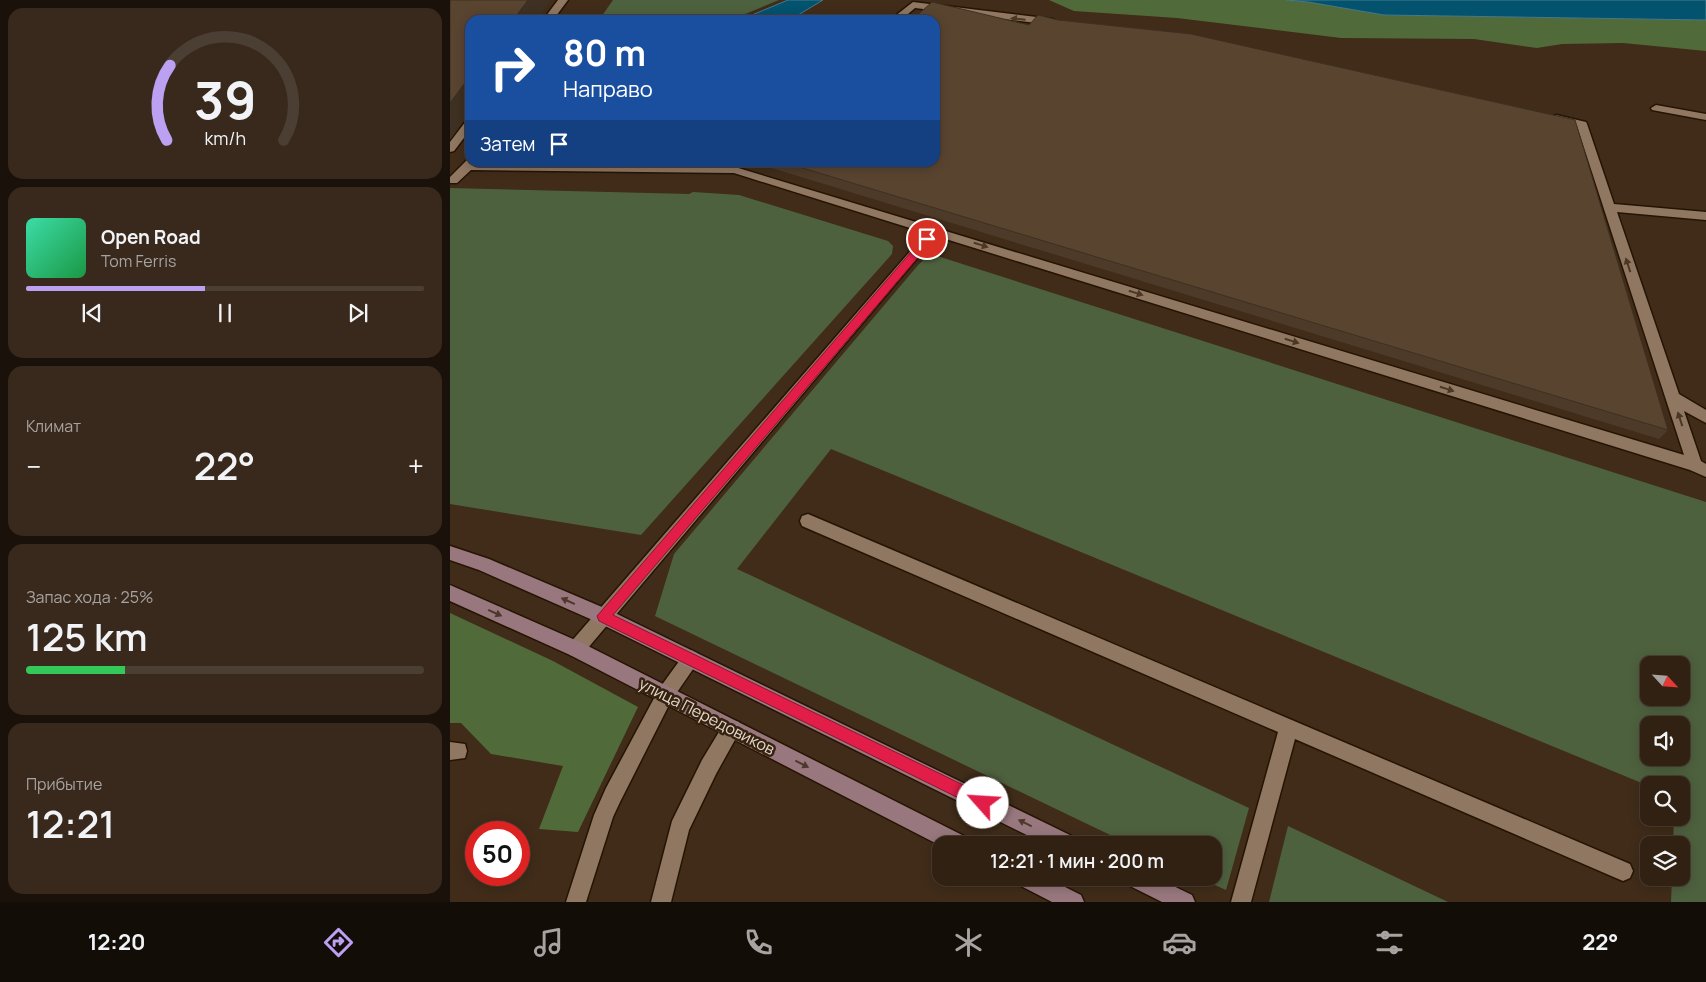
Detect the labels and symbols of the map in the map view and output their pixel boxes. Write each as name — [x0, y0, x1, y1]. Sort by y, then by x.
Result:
one-way arrow — [1010, 14, 1026, 22]
pin — [906, 218, 948, 260]
one-way arrow — [974, 242, 989, 250]
one-way arrow — [1624, 257, 1632, 272]
one-way arrow — [1129, 290, 1144, 298]
one-way arrow — [1284, 338, 1299, 346]
one-way arrow — [1439, 386, 1454, 394]
one-way arrow — [1675, 411, 1683, 426]
one-way arrow — [561, 596, 575, 604]
one-way arrow — [488, 609, 502, 617]
north arrow — [1640, 656, 1690, 706]
street label: улица Передовиков — [635, 672, 779, 760]
one-way arrow — [795, 761, 809, 769]
position arrow — [956, 776, 1008, 828]
one-way arrow — [1018, 819, 1032, 827]
speed limit sign: 50 — [465, 821, 530, 886]

